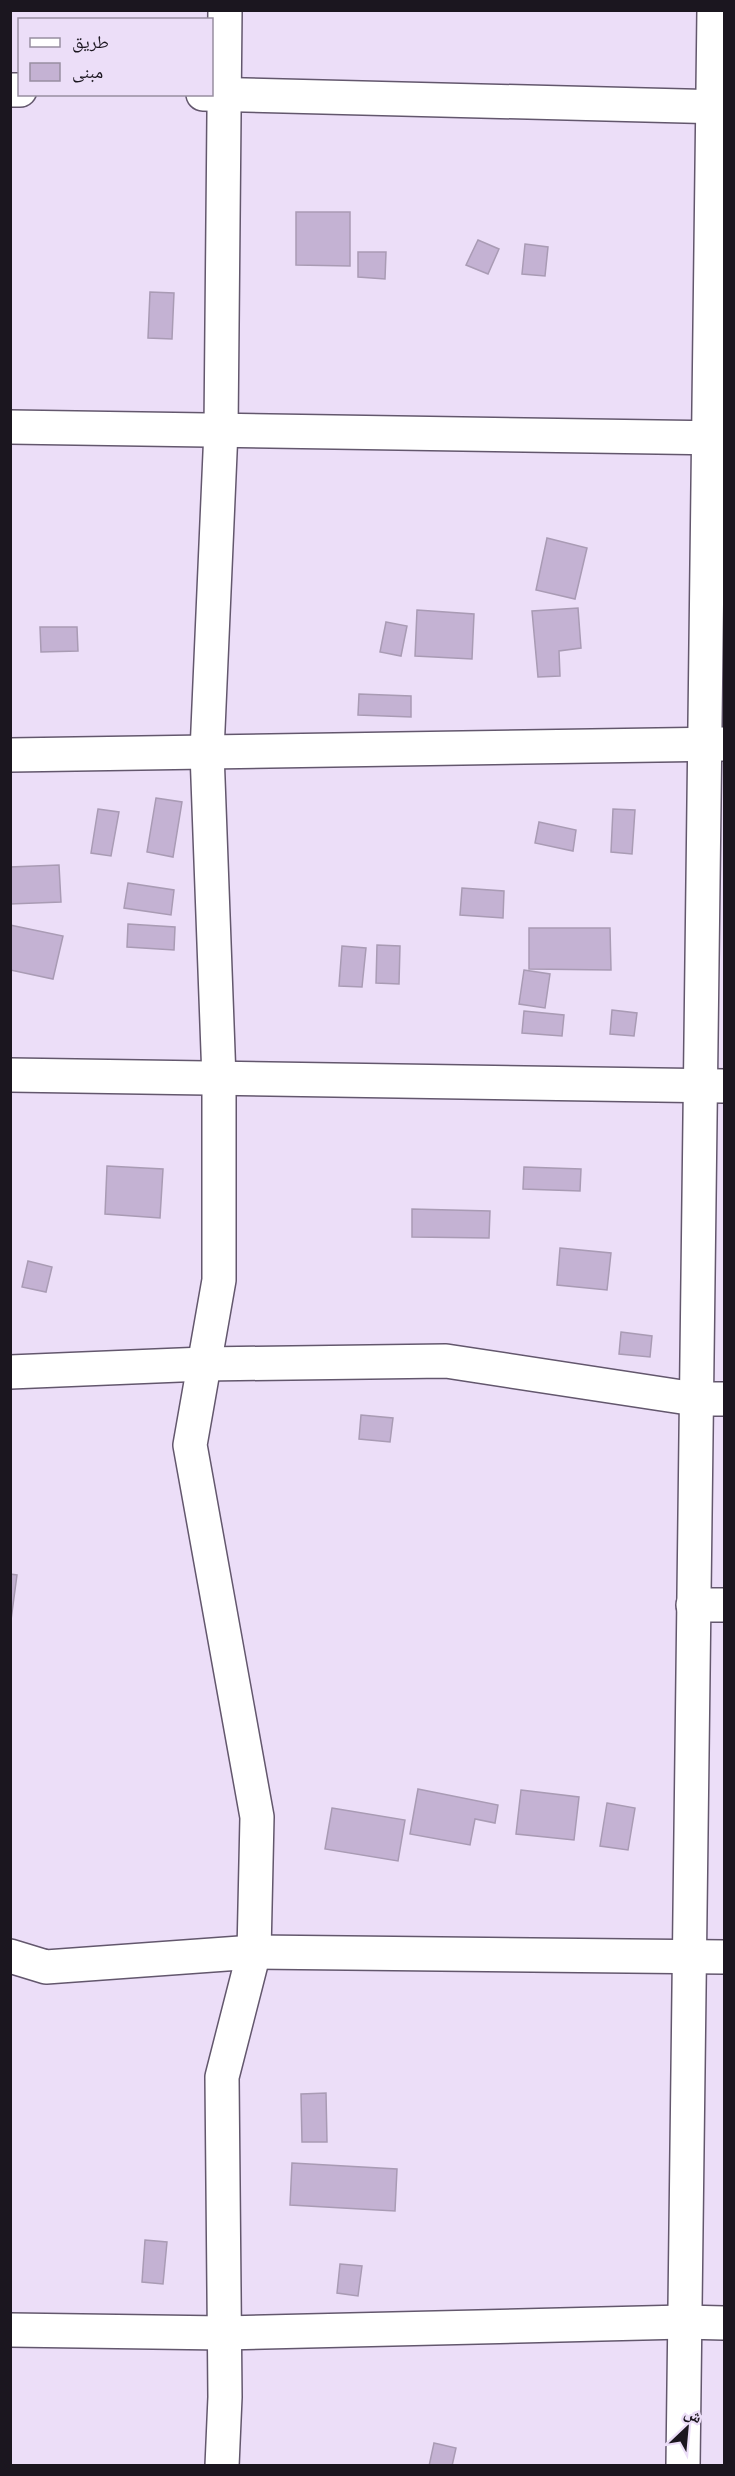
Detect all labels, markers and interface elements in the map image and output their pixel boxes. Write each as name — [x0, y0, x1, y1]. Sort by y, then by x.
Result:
legend — [18, 18, 213, 96]
text: طريق — [72, 29, 109, 53]
text: مبنى — [72, 59, 103, 83]
north arrow — [657, 2398, 717, 2458]
text: ش — [682, 2401, 706, 2427]

